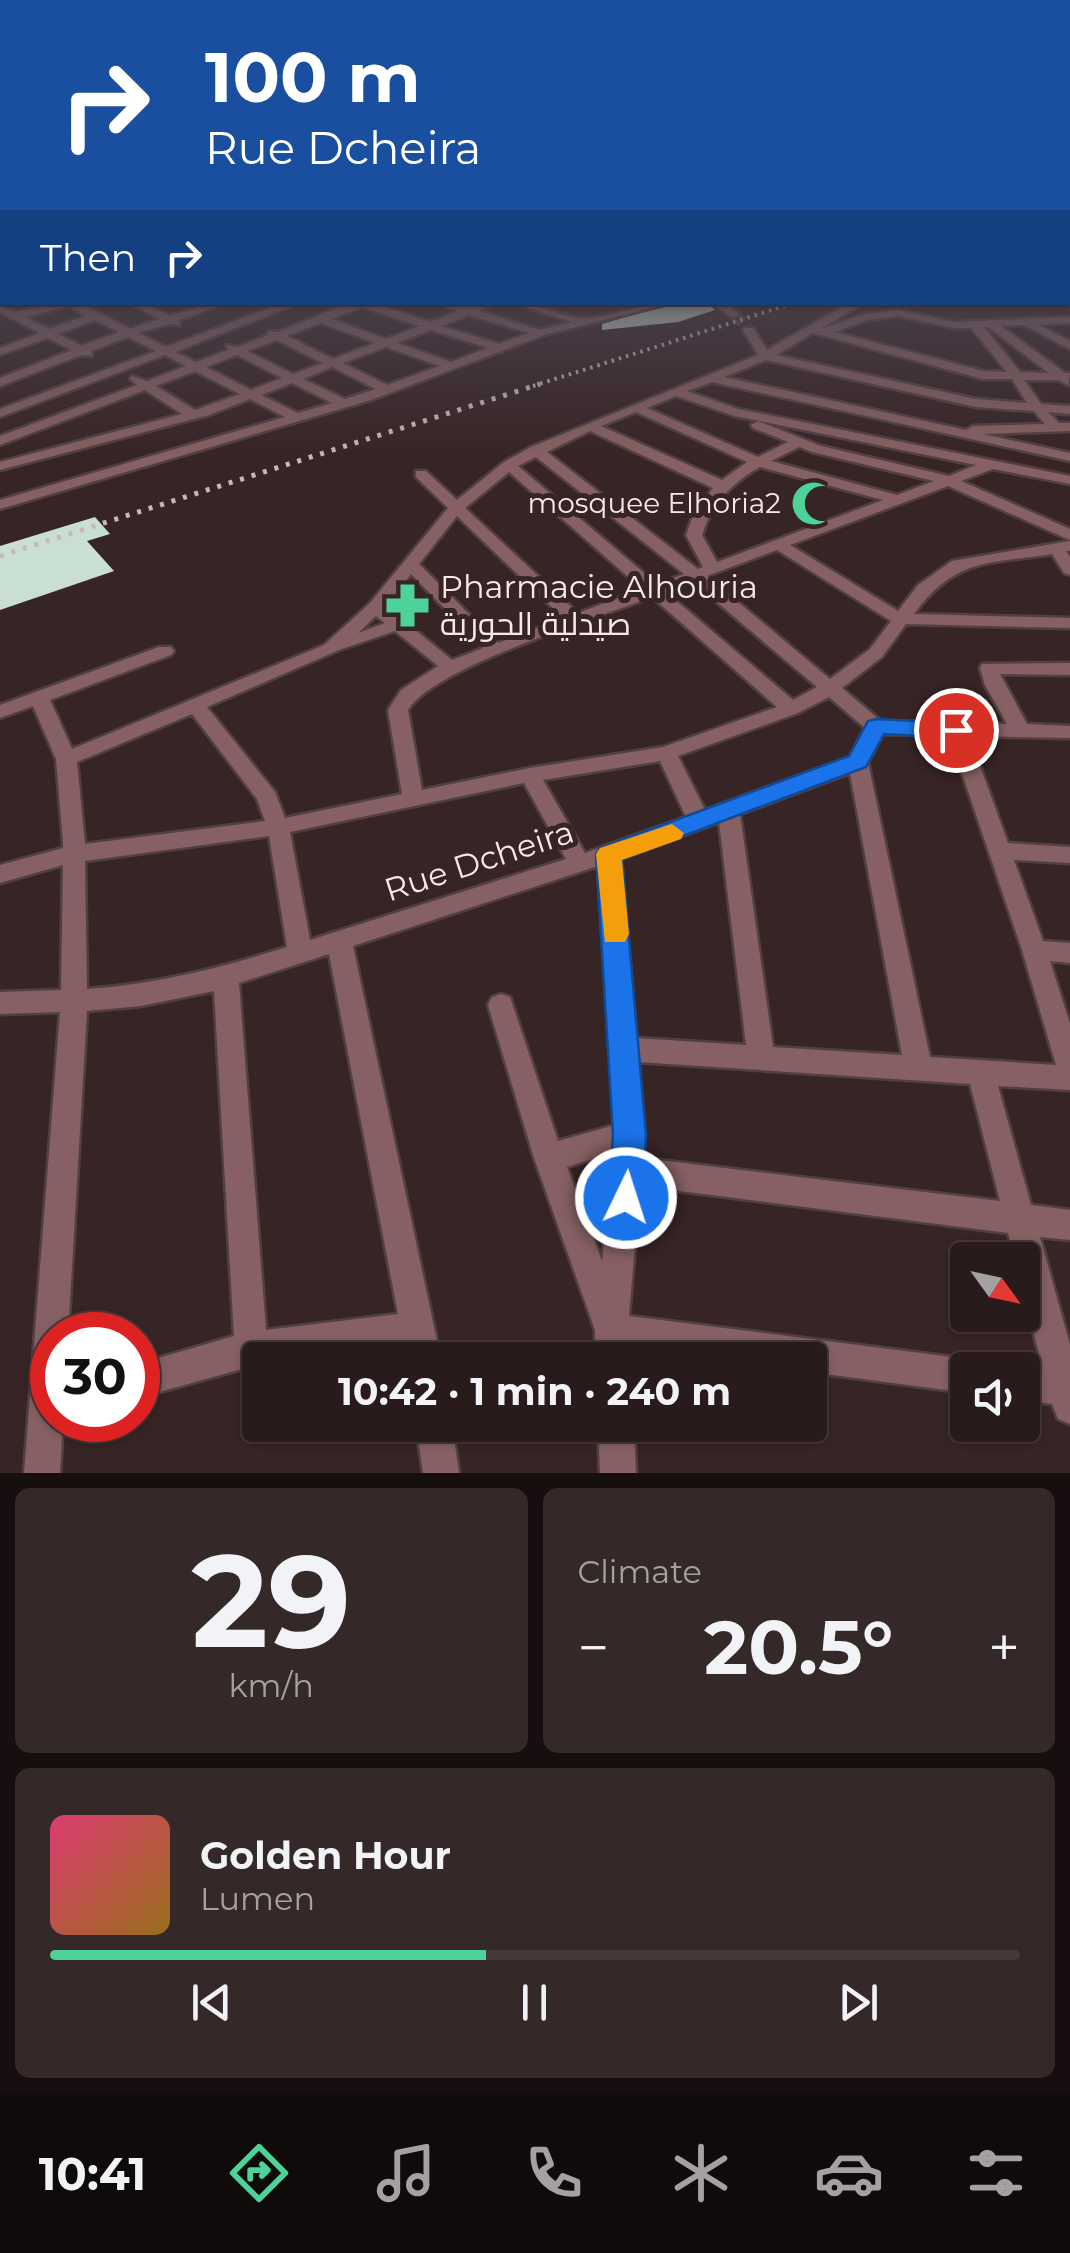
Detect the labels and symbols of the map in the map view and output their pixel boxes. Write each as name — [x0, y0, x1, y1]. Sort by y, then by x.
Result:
mosque icon: mosquee Elhoria2 — [790, 479, 838, 527]
place label: mosquee Elhoria2 — [528, 486, 781, 520]
place label: Pharmacie Alhouria صيدلية الحورية — [440, 567, 758, 643]
pharmacy icon: Pharmacie Alhouria صيدلية الحورية — [383, 581, 431, 629]
pin — [914, 688, 999, 773]
street label: Rue Dcheira — [379, 812, 578, 909]
position arrow — [574, 1146, 678, 1250]
north arrow — [950, 1242, 1040, 1332]
speed limit sign: 30 — [30, 1312, 160, 1442]

